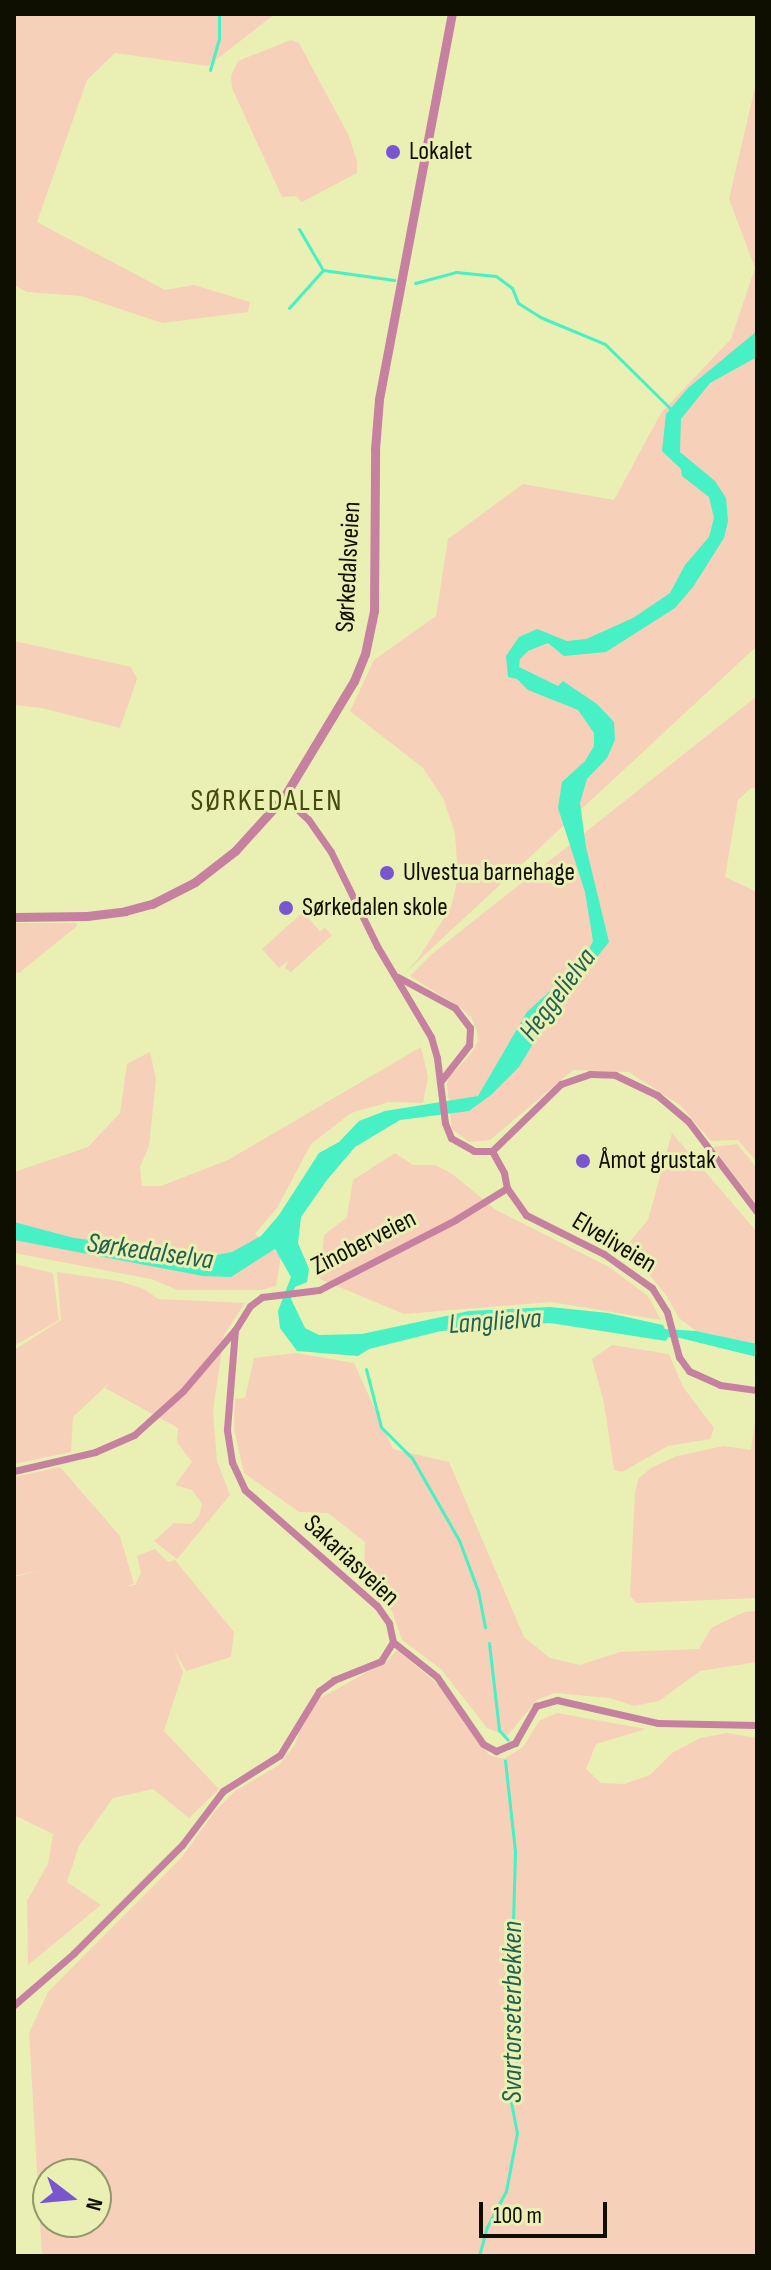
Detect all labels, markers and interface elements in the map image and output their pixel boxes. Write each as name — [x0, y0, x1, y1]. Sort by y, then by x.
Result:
place label: Lokalet — [409, 136, 472, 168]
marker: Lokalet — [384, 143, 402, 161]
street label: Sørkedalsveien — [330, 501, 368, 633]
district label: SØRKEDALEN — [190, 783, 344, 819]
place label: Ulvestua barnehage — [403, 857, 575, 889]
marker: Ulvestua barnehage — [378, 864, 396, 882]
place label: Sørkedalen skole — [302, 892, 448, 924]
marker: Sørkedalen skole — [277, 899, 295, 917]
water label: Heggelielva — [512, 942, 604, 1048]
place label: Åmot grustak — [599, 1145, 716, 1177]
marker: Åmot grustak — [574, 1152, 592, 1170]
street label: Zinoberveien — [306, 1203, 422, 1283]
street label: Elveliveien — [566, 1206, 662, 1280]
water label: Sørkedalselva — [85, 1227, 215, 1277]
water label: Langlielva — [448, 1302, 542, 1342]
street label: Sakariasveien — [297, 1509, 405, 1613]
water label: Svartorseterbekken — [496, 1921, 530, 2103]
north arrow — [32, 2158, 112, 2238]
scale bar — [483, 2186, 611, 2236]
text: N — [79, 2195, 108, 2214]
text: 100 m — [493, 2201, 542, 2230]

